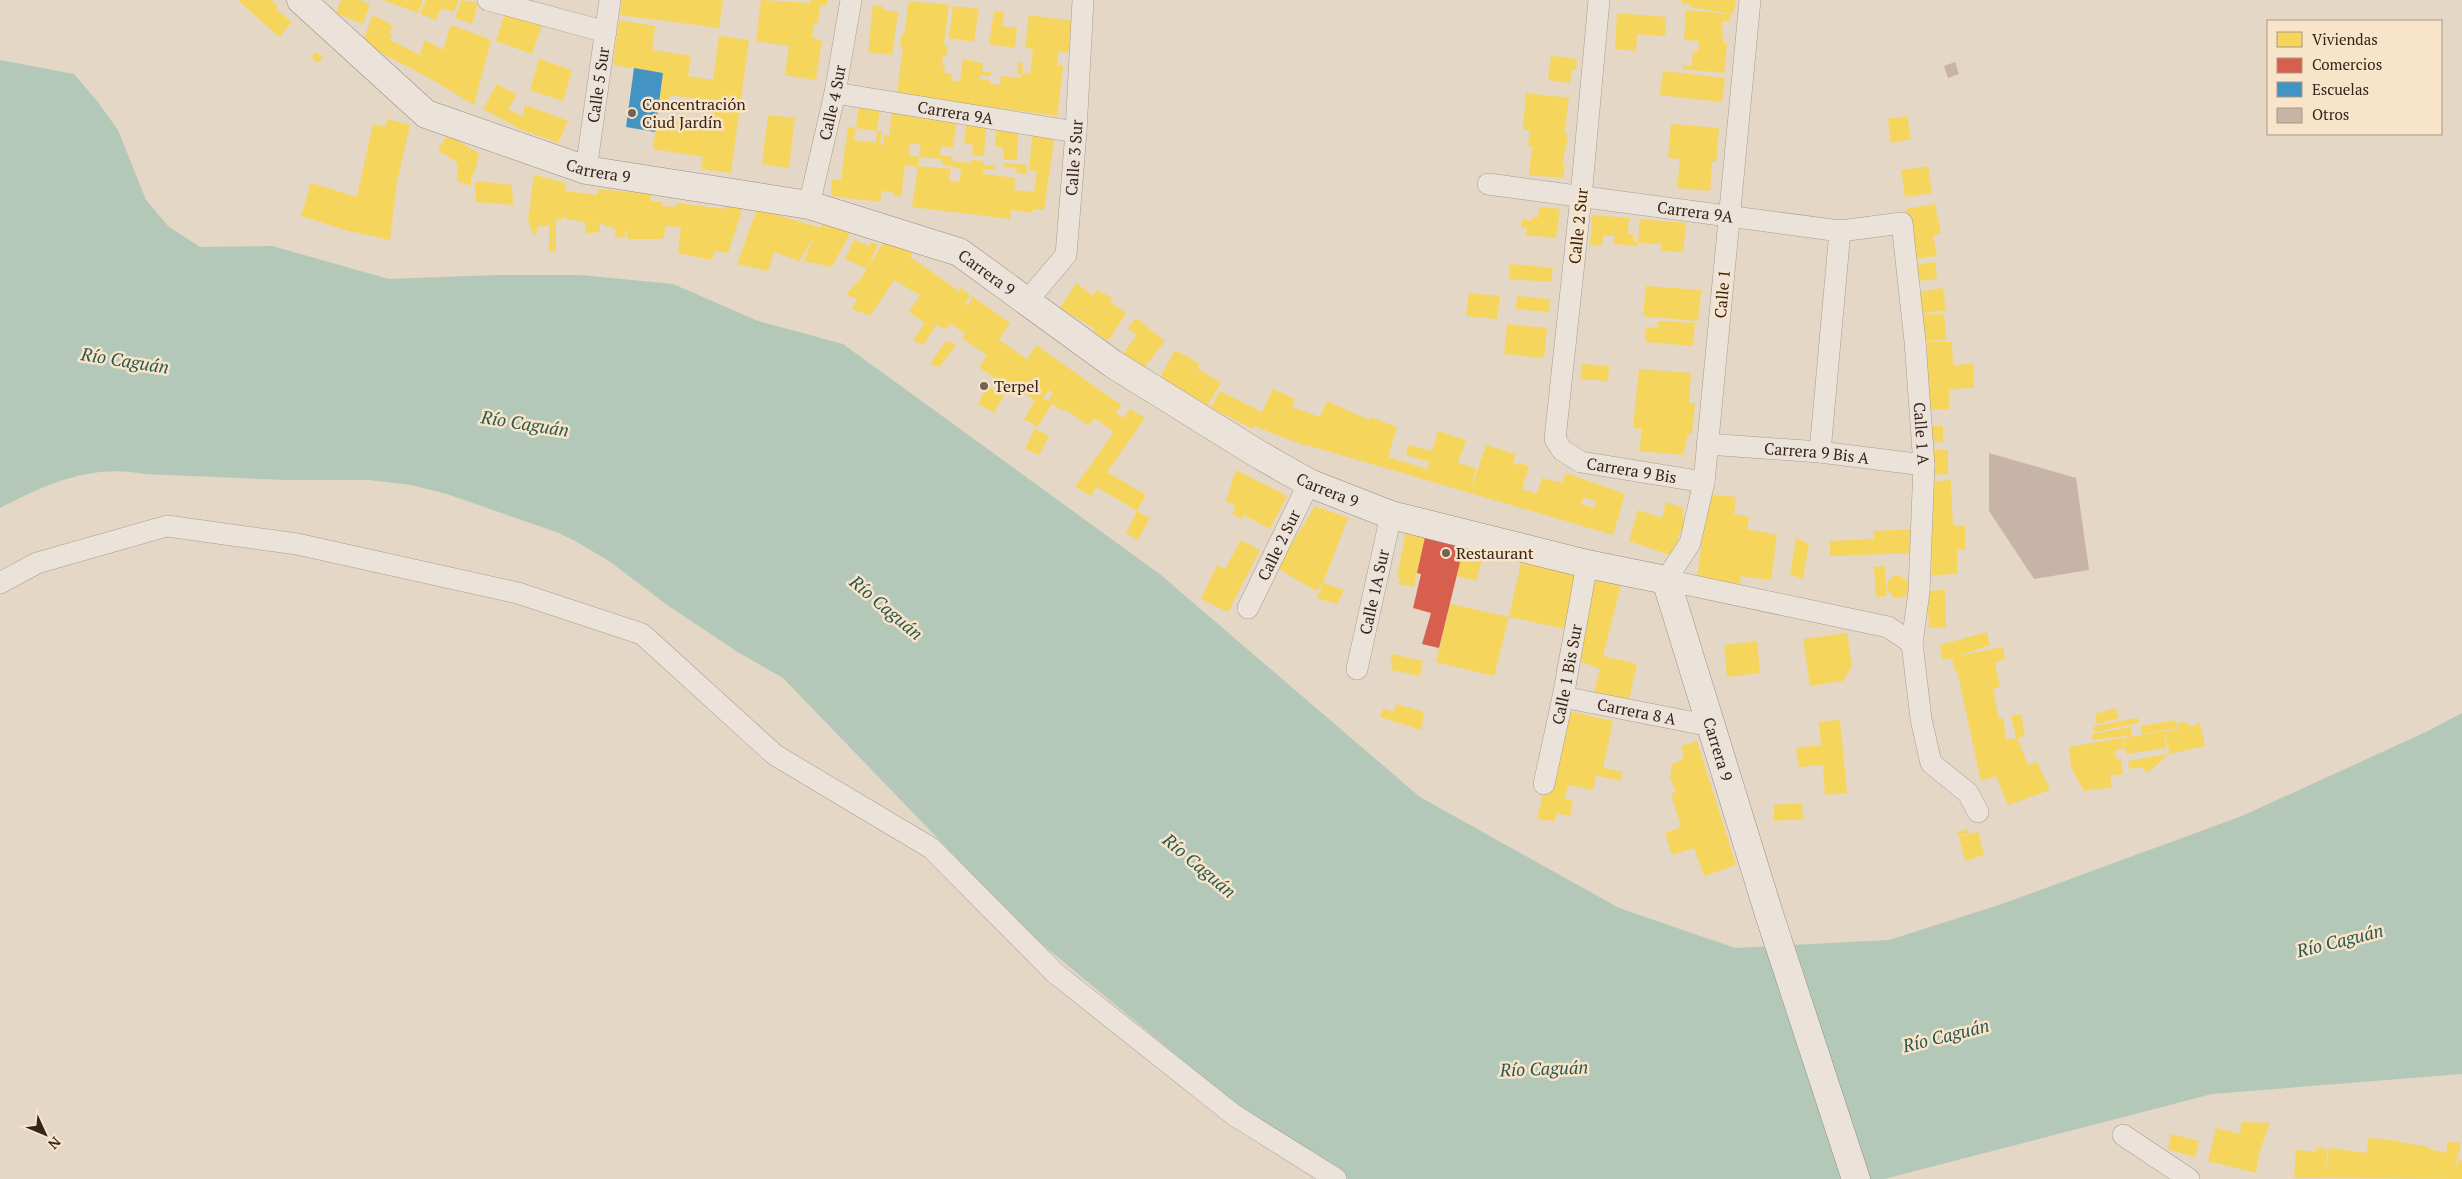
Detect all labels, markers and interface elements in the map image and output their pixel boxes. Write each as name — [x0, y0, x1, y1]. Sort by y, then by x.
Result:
legend — [2267, 20, 2442, 135]
text: Viviendas — [2312, 29, 2378, 49]
street label: Calle 5 Sur — [582, 45, 614, 124]
text: Comercios — [2312, 54, 2382, 74]
street label: Calle 4 Sur — [813, 63, 851, 142]
text: Escuelas — [2312, 79, 2369, 99]
place label: Concentración Ciud Jardín — [642, 93, 746, 133]
street label: Carrera 9A — [916, 96, 995, 129]
text: Otros — [2312, 104, 2349, 124]
marker: Concentración Ciud Jardín — [626, 107, 638, 119]
street label: Calle 3 Sur — [1060, 118, 1088, 197]
street label: Carrera 9 — [563, 153, 632, 188]
street label: Calle 2 Sur — [1563, 186, 1593, 265]
street label: Carrera 9A — [1656, 196, 1735, 228]
street label: Carrera 9 — [954, 244, 1020, 300]
street label: Calle 1 — [1709, 269, 1735, 319]
water label: Río Caguán — [78, 341, 171, 379]
place label: Terpel — [994, 375, 1039, 397]
marker: Terpel — [978, 380, 990, 392]
street label: Calle 1 A — [1908, 401, 1935, 466]
water label: Río Caguán — [478, 404, 571, 442]
street label: Carrera 9 Bis A — [1763, 437, 1871, 469]
street label: Carrera 9 Bis — [1585, 452, 1678, 488]
street label: Carrera 9 — [1292, 467, 1362, 512]
street label: Calle 2 Sur — [1252, 505, 1306, 584]
place label: Restaurant — [1456, 542, 1534, 564]
street label: Calle 1A Sur — [1354, 546, 1394, 637]
marker: Restaurant — [1440, 547, 1452, 559]
water label: Río Caguán — [844, 569, 928, 645]
street label: Calle 1 Bis Sur — [1546, 622, 1587, 727]
street label: Carrera 8 A — [1595, 693, 1678, 730]
street label: Carrera 9 — [1698, 715, 1738, 784]
water label: Río Caguán — [1157, 827, 1241, 903]
water label: Río Caguán — [2293, 918, 2386, 963]
water label: Río Caguán — [1899, 1013, 1992, 1058]
water label: Río Caguán — [1498, 1054, 1589, 1082]
north arrow — [20, 1109, 70, 1159]
text: N — [44, 1133, 65, 1154]

